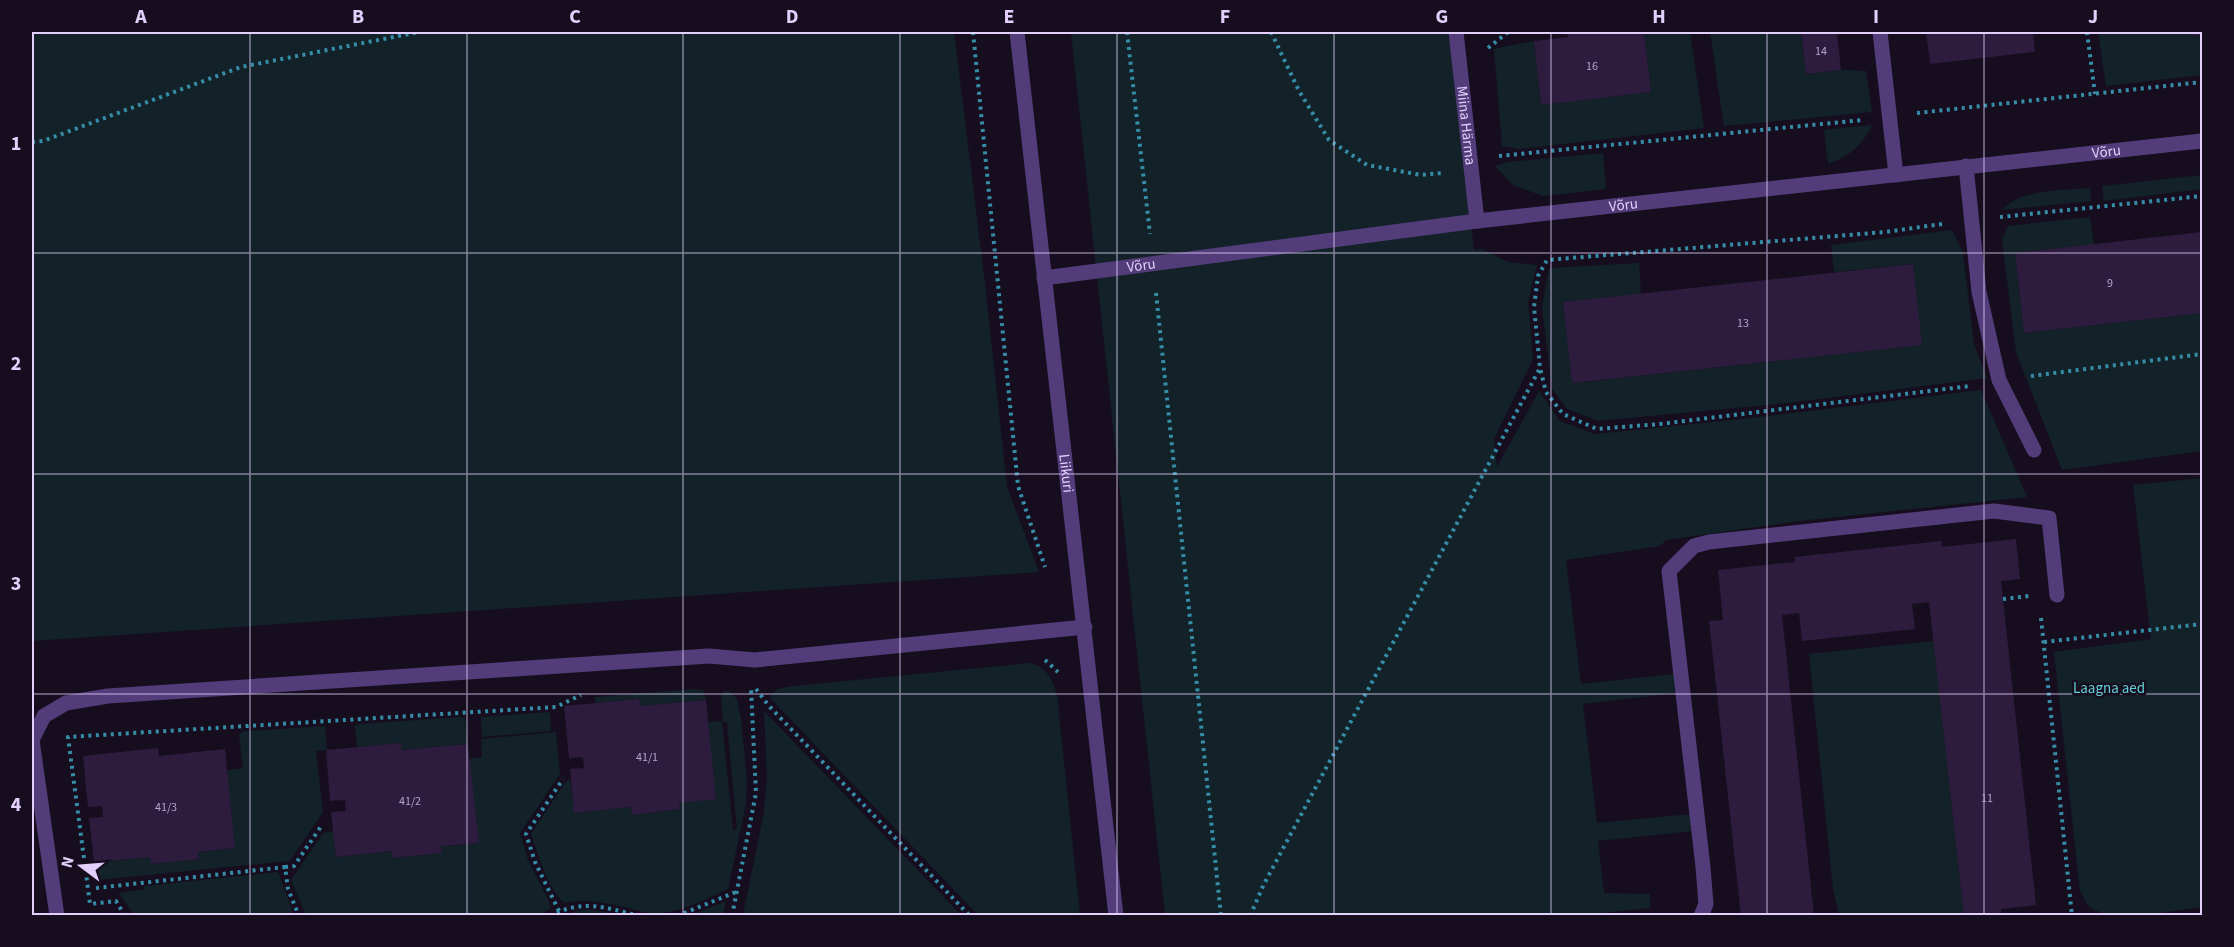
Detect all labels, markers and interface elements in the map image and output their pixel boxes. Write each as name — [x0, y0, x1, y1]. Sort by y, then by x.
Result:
text: A — [134, 3, 147, 31]
text: B — [352, 3, 364, 31]
text: C — [569, 3, 581, 31]
text: D — [786, 3, 798, 31]
text: E — [1004, 3, 1014, 31]
text: F — [1220, 3, 1230, 31]
text: G — [1436, 3, 1448, 31]
text: H — [1652, 3, 1666, 31]
text: I — [1873, 3, 1879, 31]
text: J — [2088, 3, 2098, 31]
house number: 14 — [1815, 43, 1827, 60]
house number: 16 — [1586, 58, 1598, 75]
street label: Miina Härma — [1452, 85, 1481, 166]
text: 1 — [11, 130, 21, 158]
street label: Võru — [2091, 140, 2122, 164]
street label: Võru — [1608, 193, 1639, 217]
street label: Võru — [1125, 253, 1157, 278]
house number: 9 — [2107, 275, 2113, 292]
house number: 13 — [1737, 315, 1749, 332]
text: 2 — [11, 350, 21, 378]
street label: Liikuri — [1054, 453, 1079, 494]
text: 3 — [11, 570, 21, 598]
park label: Laagna aed — [2073, 678, 2145, 699]
house number: 41/1 — [636, 749, 658, 766]
house number: 11 — [1981, 790, 1993, 807]
text: 4 — [11, 791, 22, 819]
house number: 41/2 — [399, 793, 421, 810]
house number: 41/3 — [155, 799, 177, 816]
north arrow — [51, 836, 111, 896]
text: N — [56, 854, 80, 870]

